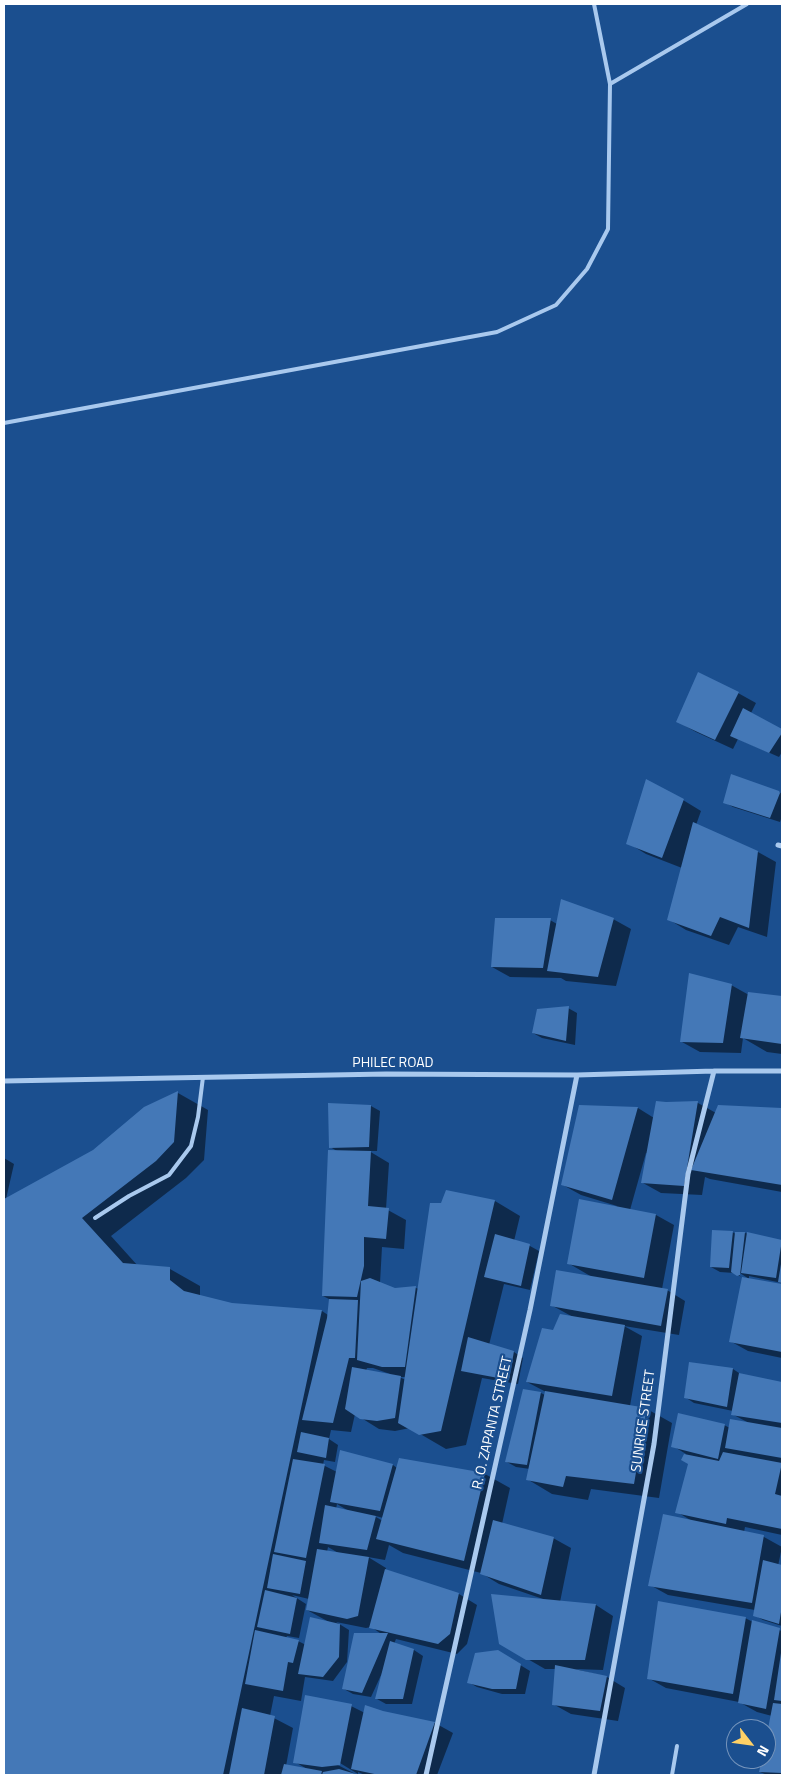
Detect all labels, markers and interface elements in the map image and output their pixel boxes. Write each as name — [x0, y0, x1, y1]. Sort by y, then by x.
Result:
street label: PHILEC ROAD — [352, 1056, 434, 1072]
street label: R. O. ZAPANTA STREET — [470, 1355, 516, 1491]
street label: SUNRISE STREET — [629, 1369, 659, 1473]
north arrow — [726, 1719, 776, 1769]
text: N — [752, 1742, 775, 1761]

